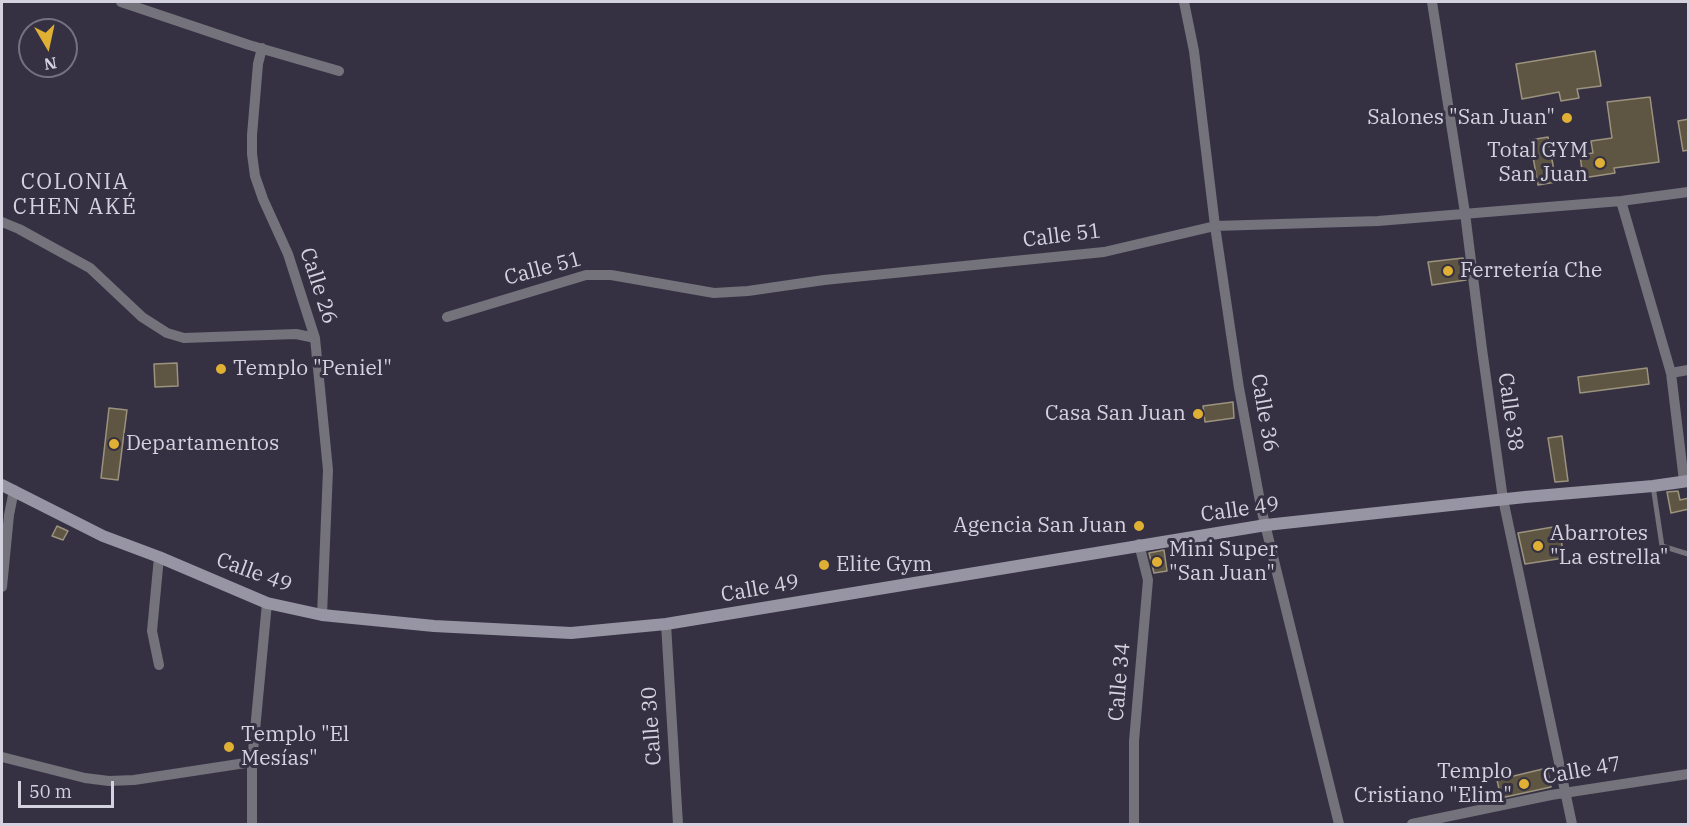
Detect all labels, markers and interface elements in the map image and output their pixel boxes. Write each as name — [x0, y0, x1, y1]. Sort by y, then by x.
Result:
north arrow — [18, 18, 78, 78]
text: N — [43, 53, 58, 75]
place label: Salones "San Juan" — [1367, 105, 1555, 131]
marker: Salones "San Juan" — [1560, 111, 1574, 125]
place label: Total GYM San Juan — [1487, 138, 1588, 188]
marker: Total GYM San Juan — [1593, 156, 1607, 170]
district label: COLONIA CHEN AKÉ — [13, 170, 137, 222]
street label: Calle 51 — [1021, 219, 1103, 253]
street label: Calle 26 — [294, 245, 342, 327]
street label: Calle 51 — [502, 247, 584, 291]
place label: Ferretería Che — [1460, 258, 1602, 284]
marker: Ferretería Che — [1441, 264, 1455, 278]
place label: Templo "Peniel" — [233, 356, 392, 382]
marker: Templo "Peniel" — [214, 362, 228, 376]
street label: Calle 38 — [1492, 371, 1528, 453]
street label: Calle 36 — [1245, 372, 1283, 454]
place label: Casa San Juan — [1045, 401, 1186, 427]
marker: Casa San Juan — [1191, 407, 1205, 421]
place label: Departamentos — [126, 431, 279, 457]
marker: Departamentos — [107, 437, 121, 451]
street label: Calle 49 — [1199, 492, 1281, 528]
place label: Agencia San Juan — [953, 513, 1127, 539]
marker: Agencia San Juan — [1132, 519, 1146, 533]
place label: Abarrotes "La estrella" — [1550, 521, 1668, 571]
place label: Mini Super "San Juan" — [1169, 537, 1278, 587]
marker: Abarrotes "La estrella" — [1531, 539, 1545, 553]
street label: Calle 49 — [213, 548, 295, 598]
place label: Elite Gym — [836, 552, 932, 578]
marker: Mini Super "San Juan" — [1150, 555, 1164, 569]
marker: Elite Gym — [817, 558, 831, 572]
street label: Calle 49 — [719, 570, 801, 608]
street label: Calle 34 — [1104, 642, 1136, 722]
street label: Calle 30 — [637, 686, 667, 766]
place label: Templo "El Mesías" — [241, 722, 349, 772]
marker: Templo "El Mesías" — [222, 740, 236, 754]
street label: Calle 47 — [1541, 752, 1623, 790]
place label: Templo Cristiano "Elim" — [1354, 759, 1512, 809]
scale bar — [21, 769, 117, 807]
marker: Templo Cristiano "Elim" — [1517, 777, 1531, 791]
text: 50 m — [29, 780, 72, 803]

